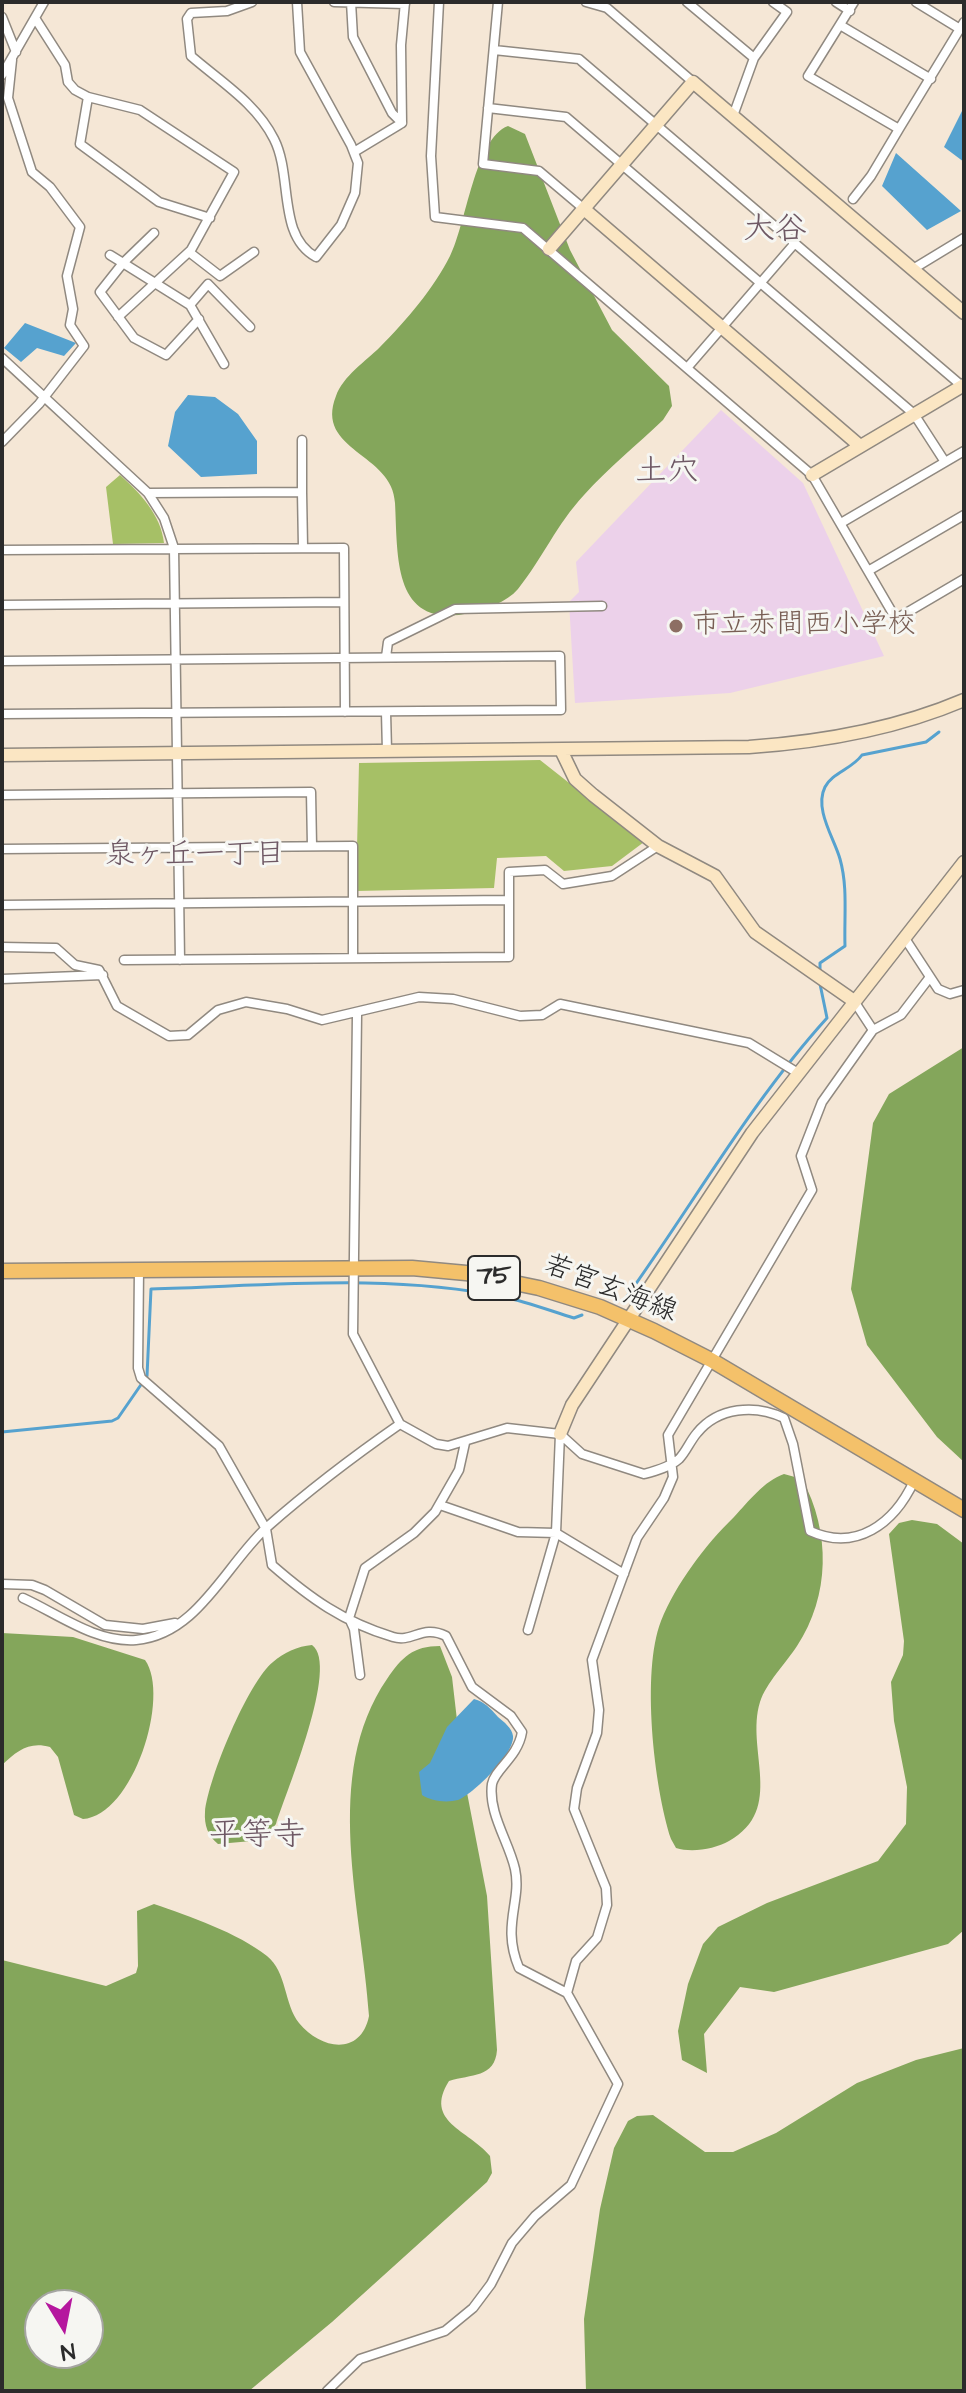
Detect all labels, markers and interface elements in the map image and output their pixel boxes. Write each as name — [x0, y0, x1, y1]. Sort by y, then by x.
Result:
district label: 大谷 — [743, 212, 807, 250]
district label: 土穴 — [635, 454, 699, 492]
place label: 市立赤間西小学校 — [692, 609, 916, 643]
marker: 市立赤間西小学校 — [667, 617, 685, 635]
district label: 泉ヶ丘一丁目 — [105, 839, 285, 875]
street label: 若宮玄海線 — [539, 1249, 681, 1331]
road number: 75 — [468, 1256, 520, 1300]
district label: 平等寺 — [209, 1818, 305, 1856]
north arrow — [24, 2289, 104, 2369]
text: N — [58, 2335, 77, 2368]

